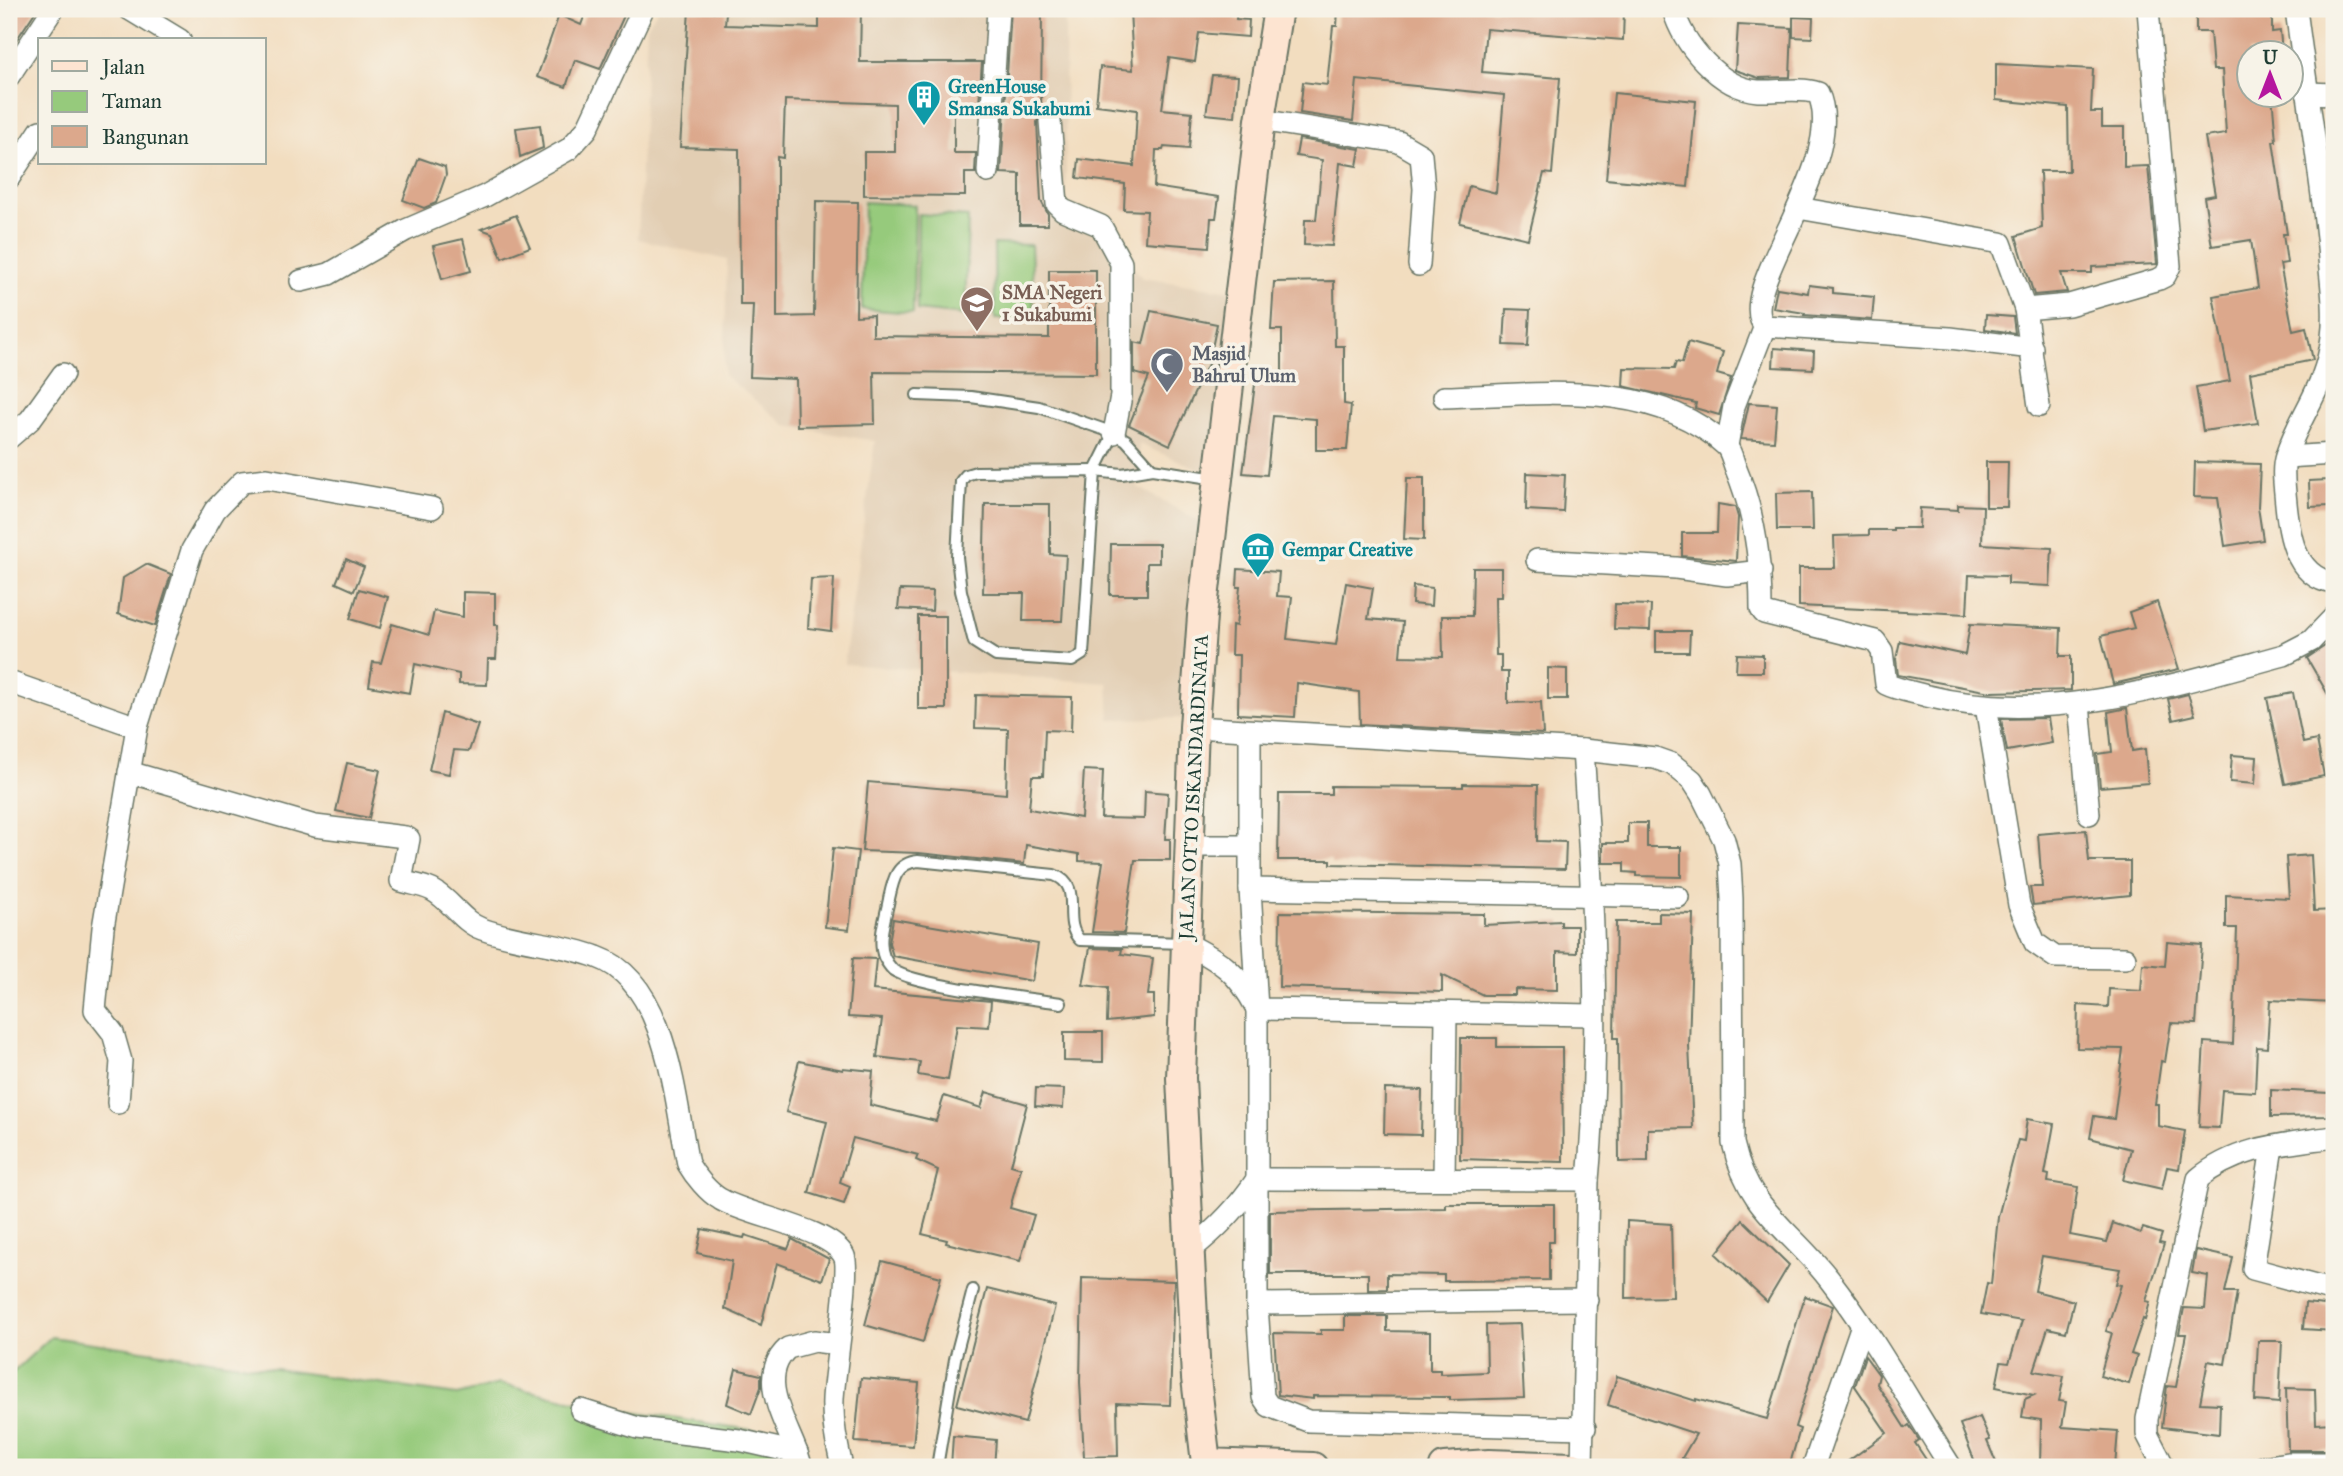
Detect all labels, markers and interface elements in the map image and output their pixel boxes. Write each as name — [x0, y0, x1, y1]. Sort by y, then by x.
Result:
legend — [38, 38, 266, 164]
north arrow — [2234, 38, 2304, 108]
text: U — [2262, 46, 2278, 69]
text: Jalan — [100, 54, 145, 80]
place label: GreenHouse Smansa Sukabumi — [948, 75, 1091, 120]
building icon: GreenHouse Smansa Sukabumi — [905, 78, 943, 127]
text: Taman — [102, 88, 162, 114]
text: Bangunan — [102, 124, 189, 150]
place label: SMA Negeri 1 Sukabumi — [1002, 281, 1103, 326]
school or university icon: SMA Negeri 1 Sukabumi — [958, 284, 996, 333]
place label: Masjid Bahrul Ulum — [1192, 342, 1296, 387]
mosque icon: Masjid Bahrul Ulum — [1148, 345, 1186, 394]
museum icon: Gempar Creative — [1239, 530, 1277, 579]
place label: Gempar Creative — [1282, 538, 1413, 562]
street label: JALAN OTTO ISKANDARDINATA — [1174, 633, 1214, 943]

